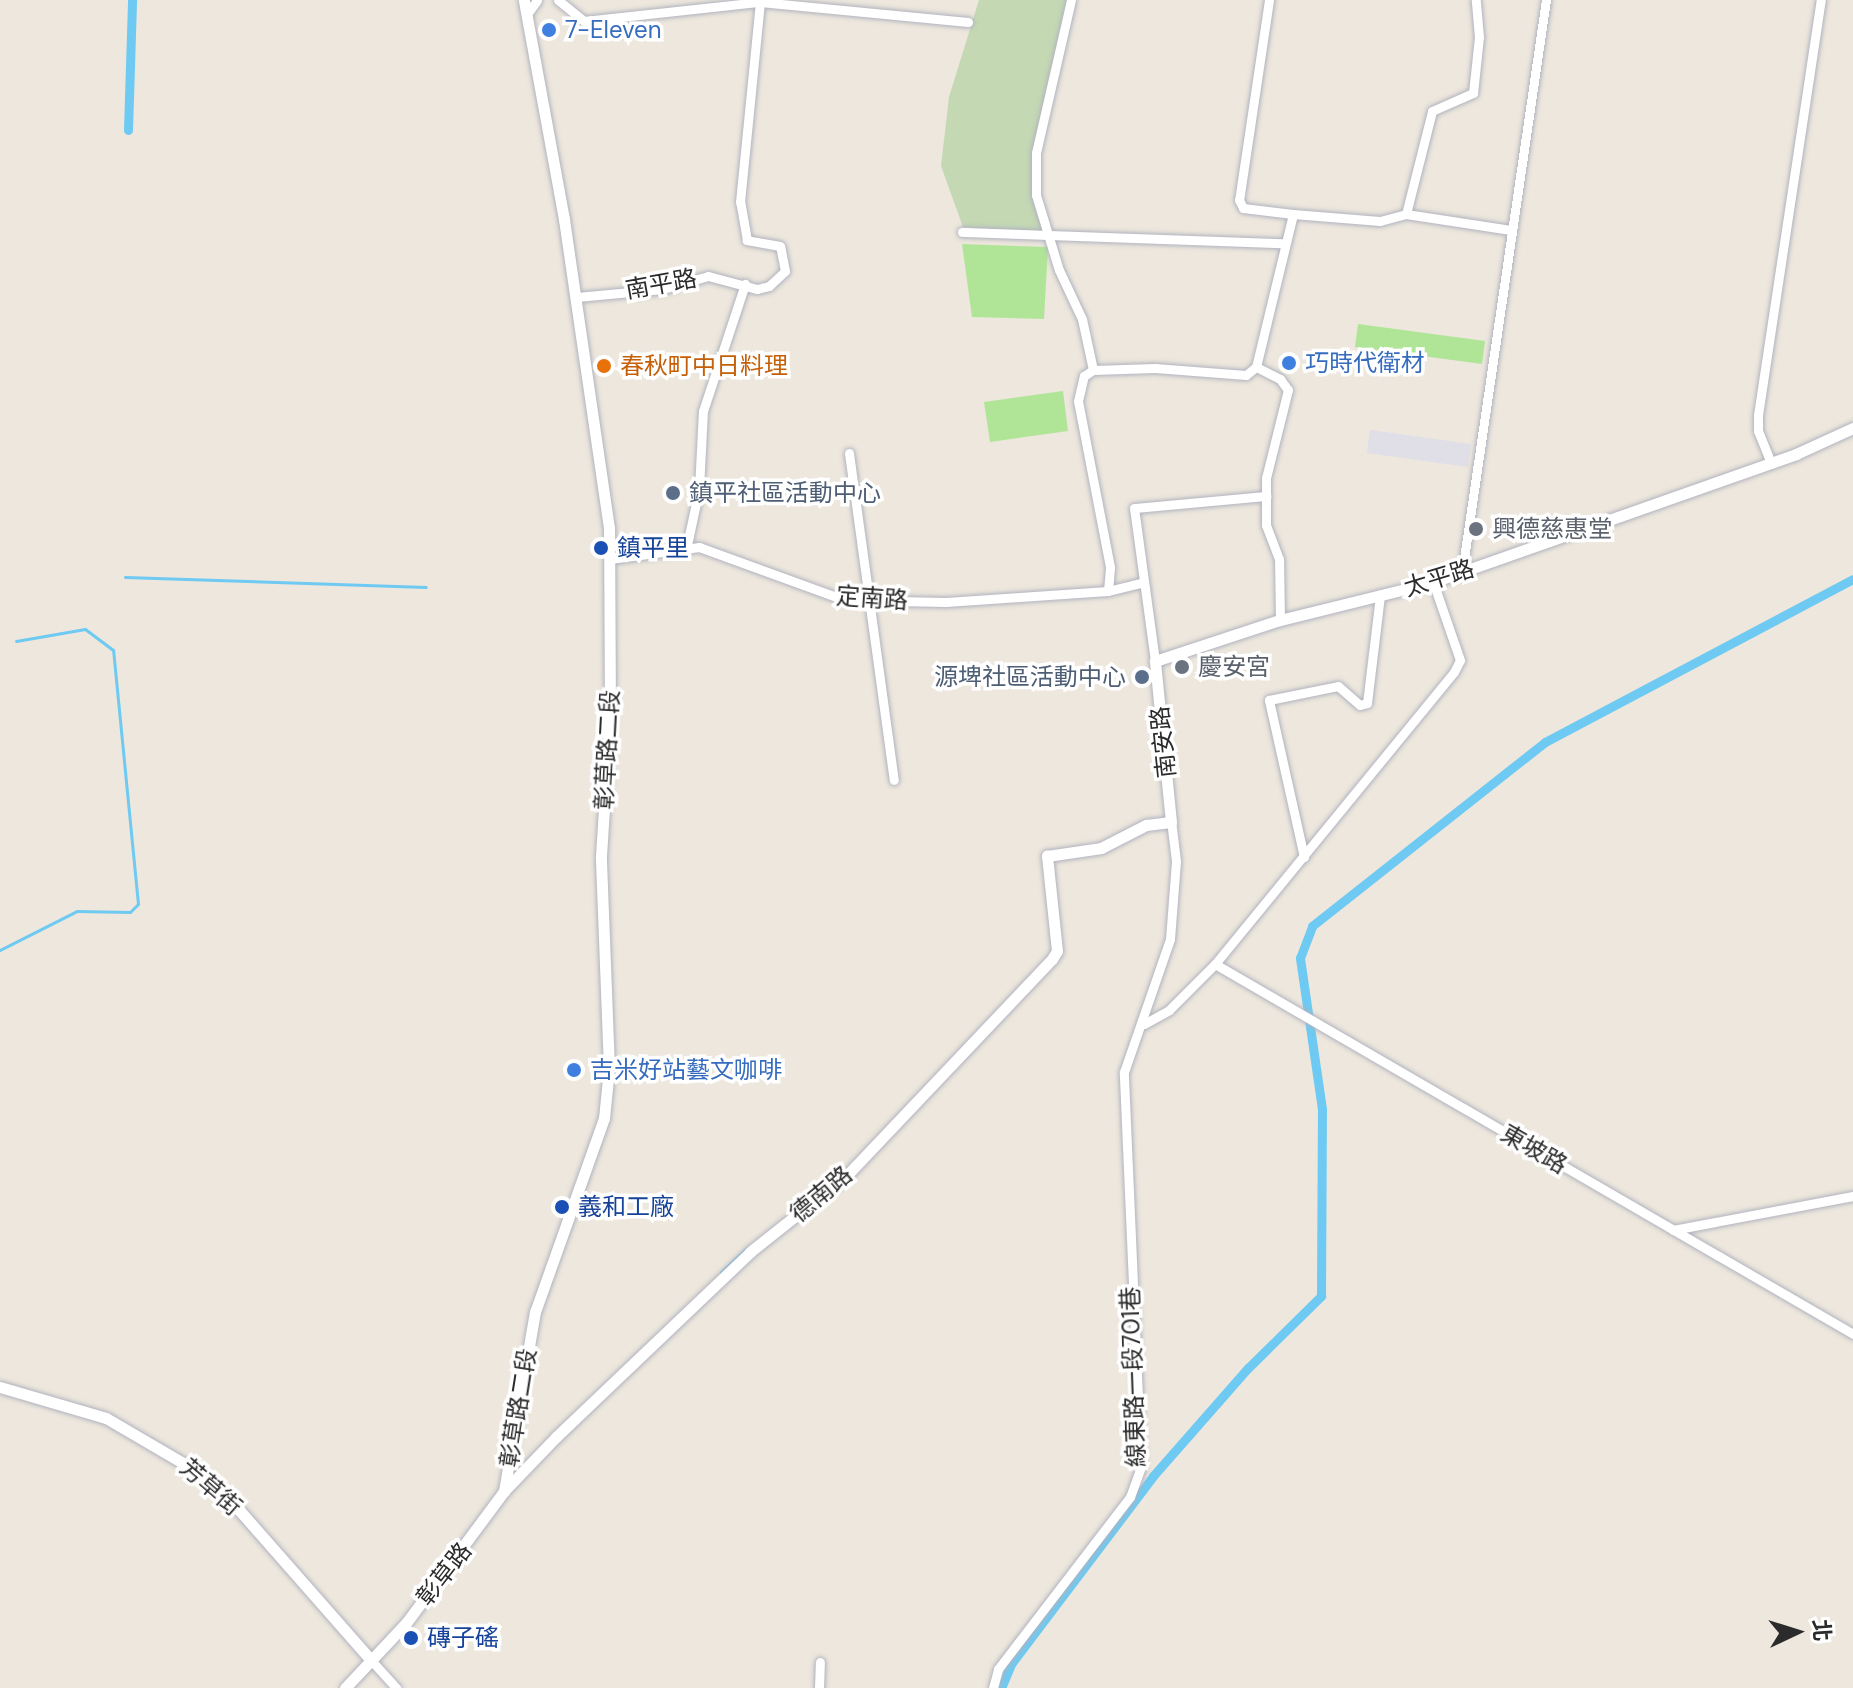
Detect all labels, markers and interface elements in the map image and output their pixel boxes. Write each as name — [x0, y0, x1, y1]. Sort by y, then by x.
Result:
place label: 7-Eleven — [565, 16, 662, 44]
marker: 7-Eleven — [540, 21, 558, 39]
street label: 南平路 — [623, 264, 699, 304]
place label: 巧時代衛材 — [1305, 349, 1425, 377]
place label: 春秋町中日料理 — [620, 352, 788, 380]
marker: 巧時代衛材 — [1280, 354, 1298, 372]
marker: 春秋町中日料理 — [595, 357, 613, 375]
place label: 鎮平社區活動中心 — [689, 479, 881, 507]
marker: 鎮平社區活動中心 — [664, 484, 682, 502]
place label: 興德慈惠堂 — [1492, 515, 1612, 543]
marker: 興德慈惠堂 — [1467, 520, 1485, 538]
place label: 鎮平里 — [617, 534, 689, 562]
marker: 鎮平里 — [592, 539, 610, 557]
street label: 太平路 — [1400, 554, 1478, 602]
street label: 定南路 — [835, 581, 909, 615]
place label: 慶安宮 — [1198, 653, 1270, 681]
marker: 慶安宮 — [1173, 658, 1191, 676]
place label: 源埤社區活動中心 — [934, 663, 1126, 691]
marker: 源埤社區活動中心 — [1133, 668, 1151, 686]
street label: 彰草路二段 — [589, 689, 625, 811]
street label: 南安路 — [1145, 705, 1181, 779]
place label: 吉米好站藝文咖啡 — [590, 1056, 782, 1084]
marker: 吉米好站藝文咖啡 — [565, 1061, 583, 1079]
street label: 東坡路 — [1496, 1119, 1572, 1179]
street label: 德南路 — [784, 1160, 858, 1228]
place label: 義和工廠 — [578, 1193, 674, 1221]
marker: 義和工廠 — [553, 1198, 571, 1216]
street label: 線東路一段701巷 — [1115, 1286, 1151, 1468]
street label: 彰草路二段 — [494, 1346, 542, 1470]
street label: 芳草街 — [174, 1453, 248, 1521]
street label: 彰草路 — [410, 1537, 478, 1611]
north arrow — [1757, 1592, 1837, 1672]
text: 北 — [1806, 1618, 1837, 1642]
place label: 磚子磘 — [427, 1624, 499, 1652]
marker: 磚子磘 — [402, 1629, 420, 1647]

